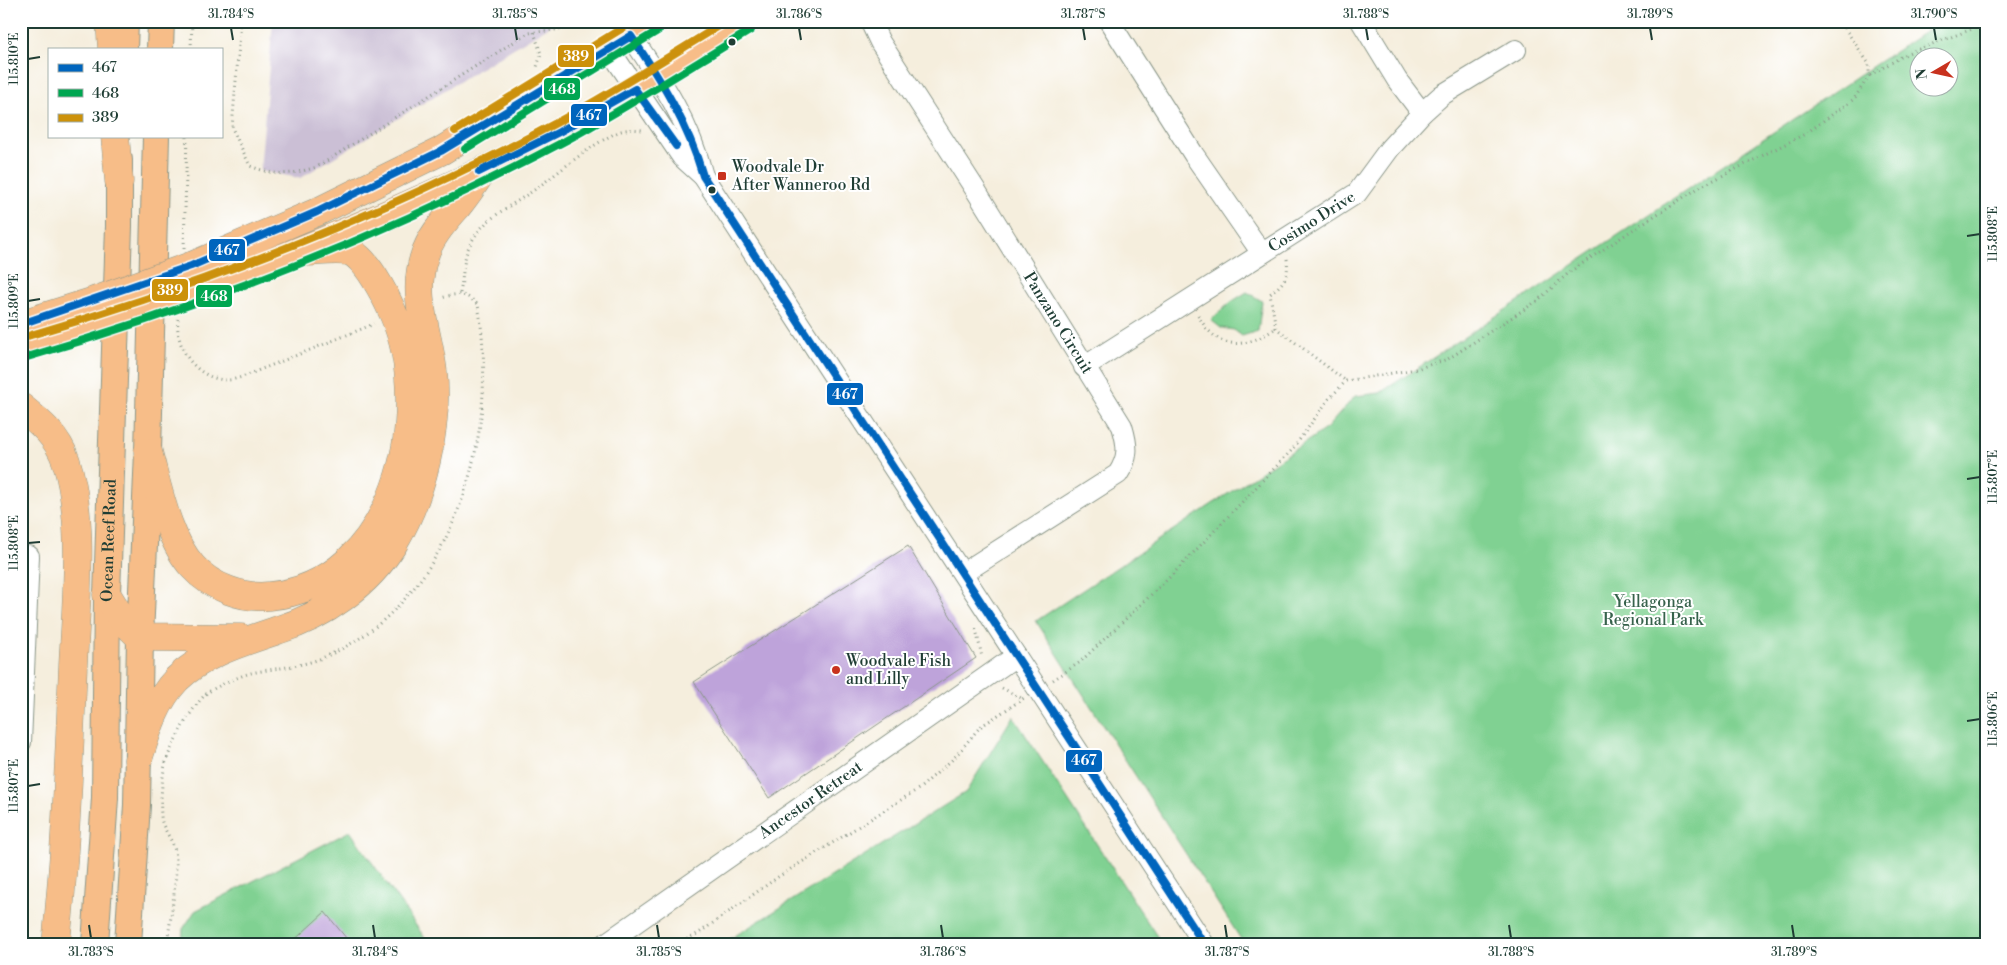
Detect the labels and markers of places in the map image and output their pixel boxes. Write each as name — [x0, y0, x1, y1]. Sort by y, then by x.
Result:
unlabelled marker — [727, 37, 737, 47]
place label: Woodvale Dr After Wanneroo Rd — [731, 157, 870, 195]
marker: Woodvale Dr After Wanneroo Rd — [716, 170, 728, 182]
unlabelled marker — [707, 185, 717, 195]
place label: Woodvale Fish and Lilly — [845, 651, 951, 689]
marker: Woodvale Fish and Lilly — [830, 664, 842, 676]

